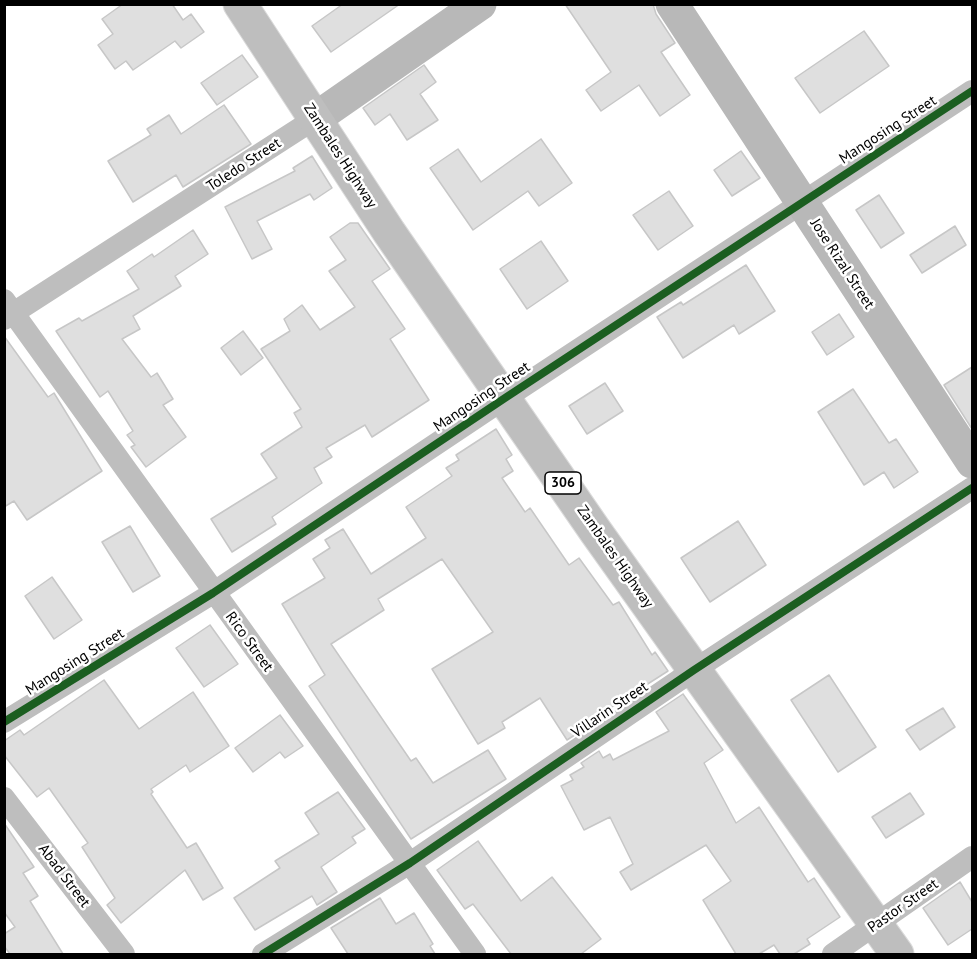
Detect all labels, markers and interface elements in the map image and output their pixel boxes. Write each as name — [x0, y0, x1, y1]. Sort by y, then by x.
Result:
street label: Mangosing Street — [836, 92, 940, 168]
street label: Zambales Highway — [299, 100, 381, 212]
street label: Toledo Street — [204, 134, 284, 196]
street label: Jose Rizal Street — [806, 215, 878, 313]
street label: Mangosing Street — [430, 358, 534, 436]
road number: 306 — [545, 472, 581, 494]
street label: Zambales Highway — [573, 502, 657, 612]
street label: Rico Street — [221, 609, 277, 675]
street label: Mangosing Street — [23, 625, 127, 699]
street label: Villarin Street — [568, 678, 652, 742]
street label: Abad Street — [34, 841, 94, 911]
street label: Pastor Street — [864, 875, 942, 937]

